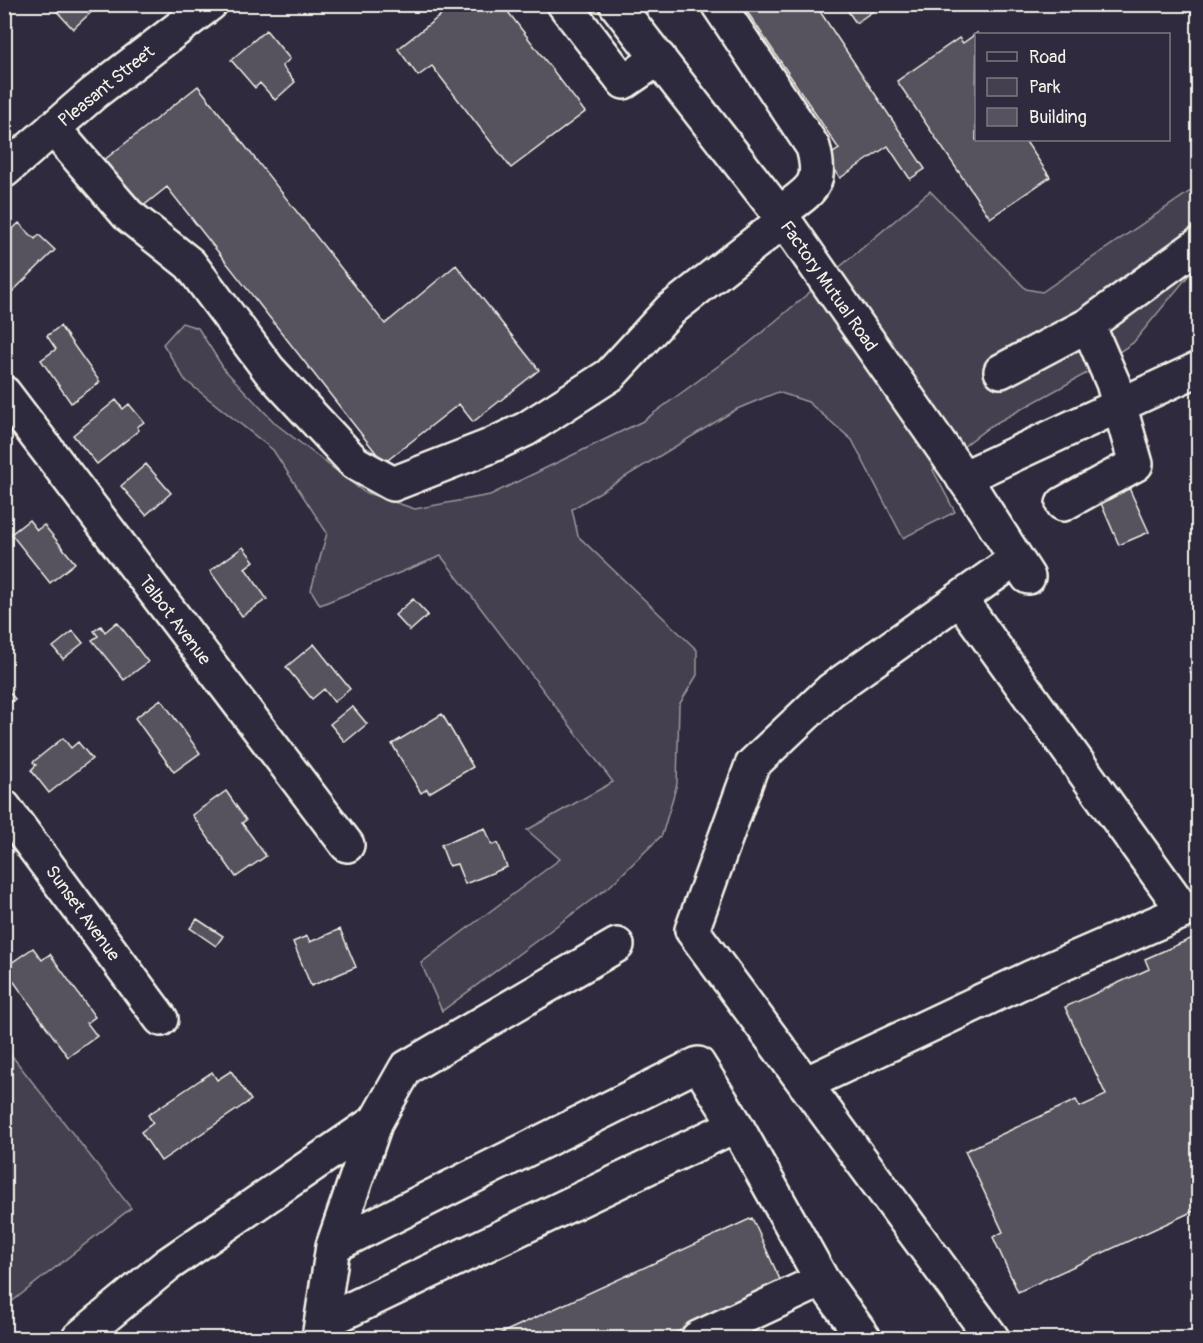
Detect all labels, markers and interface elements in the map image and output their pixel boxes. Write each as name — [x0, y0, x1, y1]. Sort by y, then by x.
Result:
legend — [975, 33, 1170, 141]
street label: Pleasant Street — [53, 40, 160, 132]
text: Road — [1029, 46, 1066, 69]
text: Park — [1029, 76, 1061, 99]
text: Building — [1029, 106, 1087, 129]
street label: Factory Mutual Road — [775, 216, 882, 356]
street label: Talbot Avenue — [133, 571, 216, 670]
street label: Sunset Avenue — [40, 861, 125, 966]

